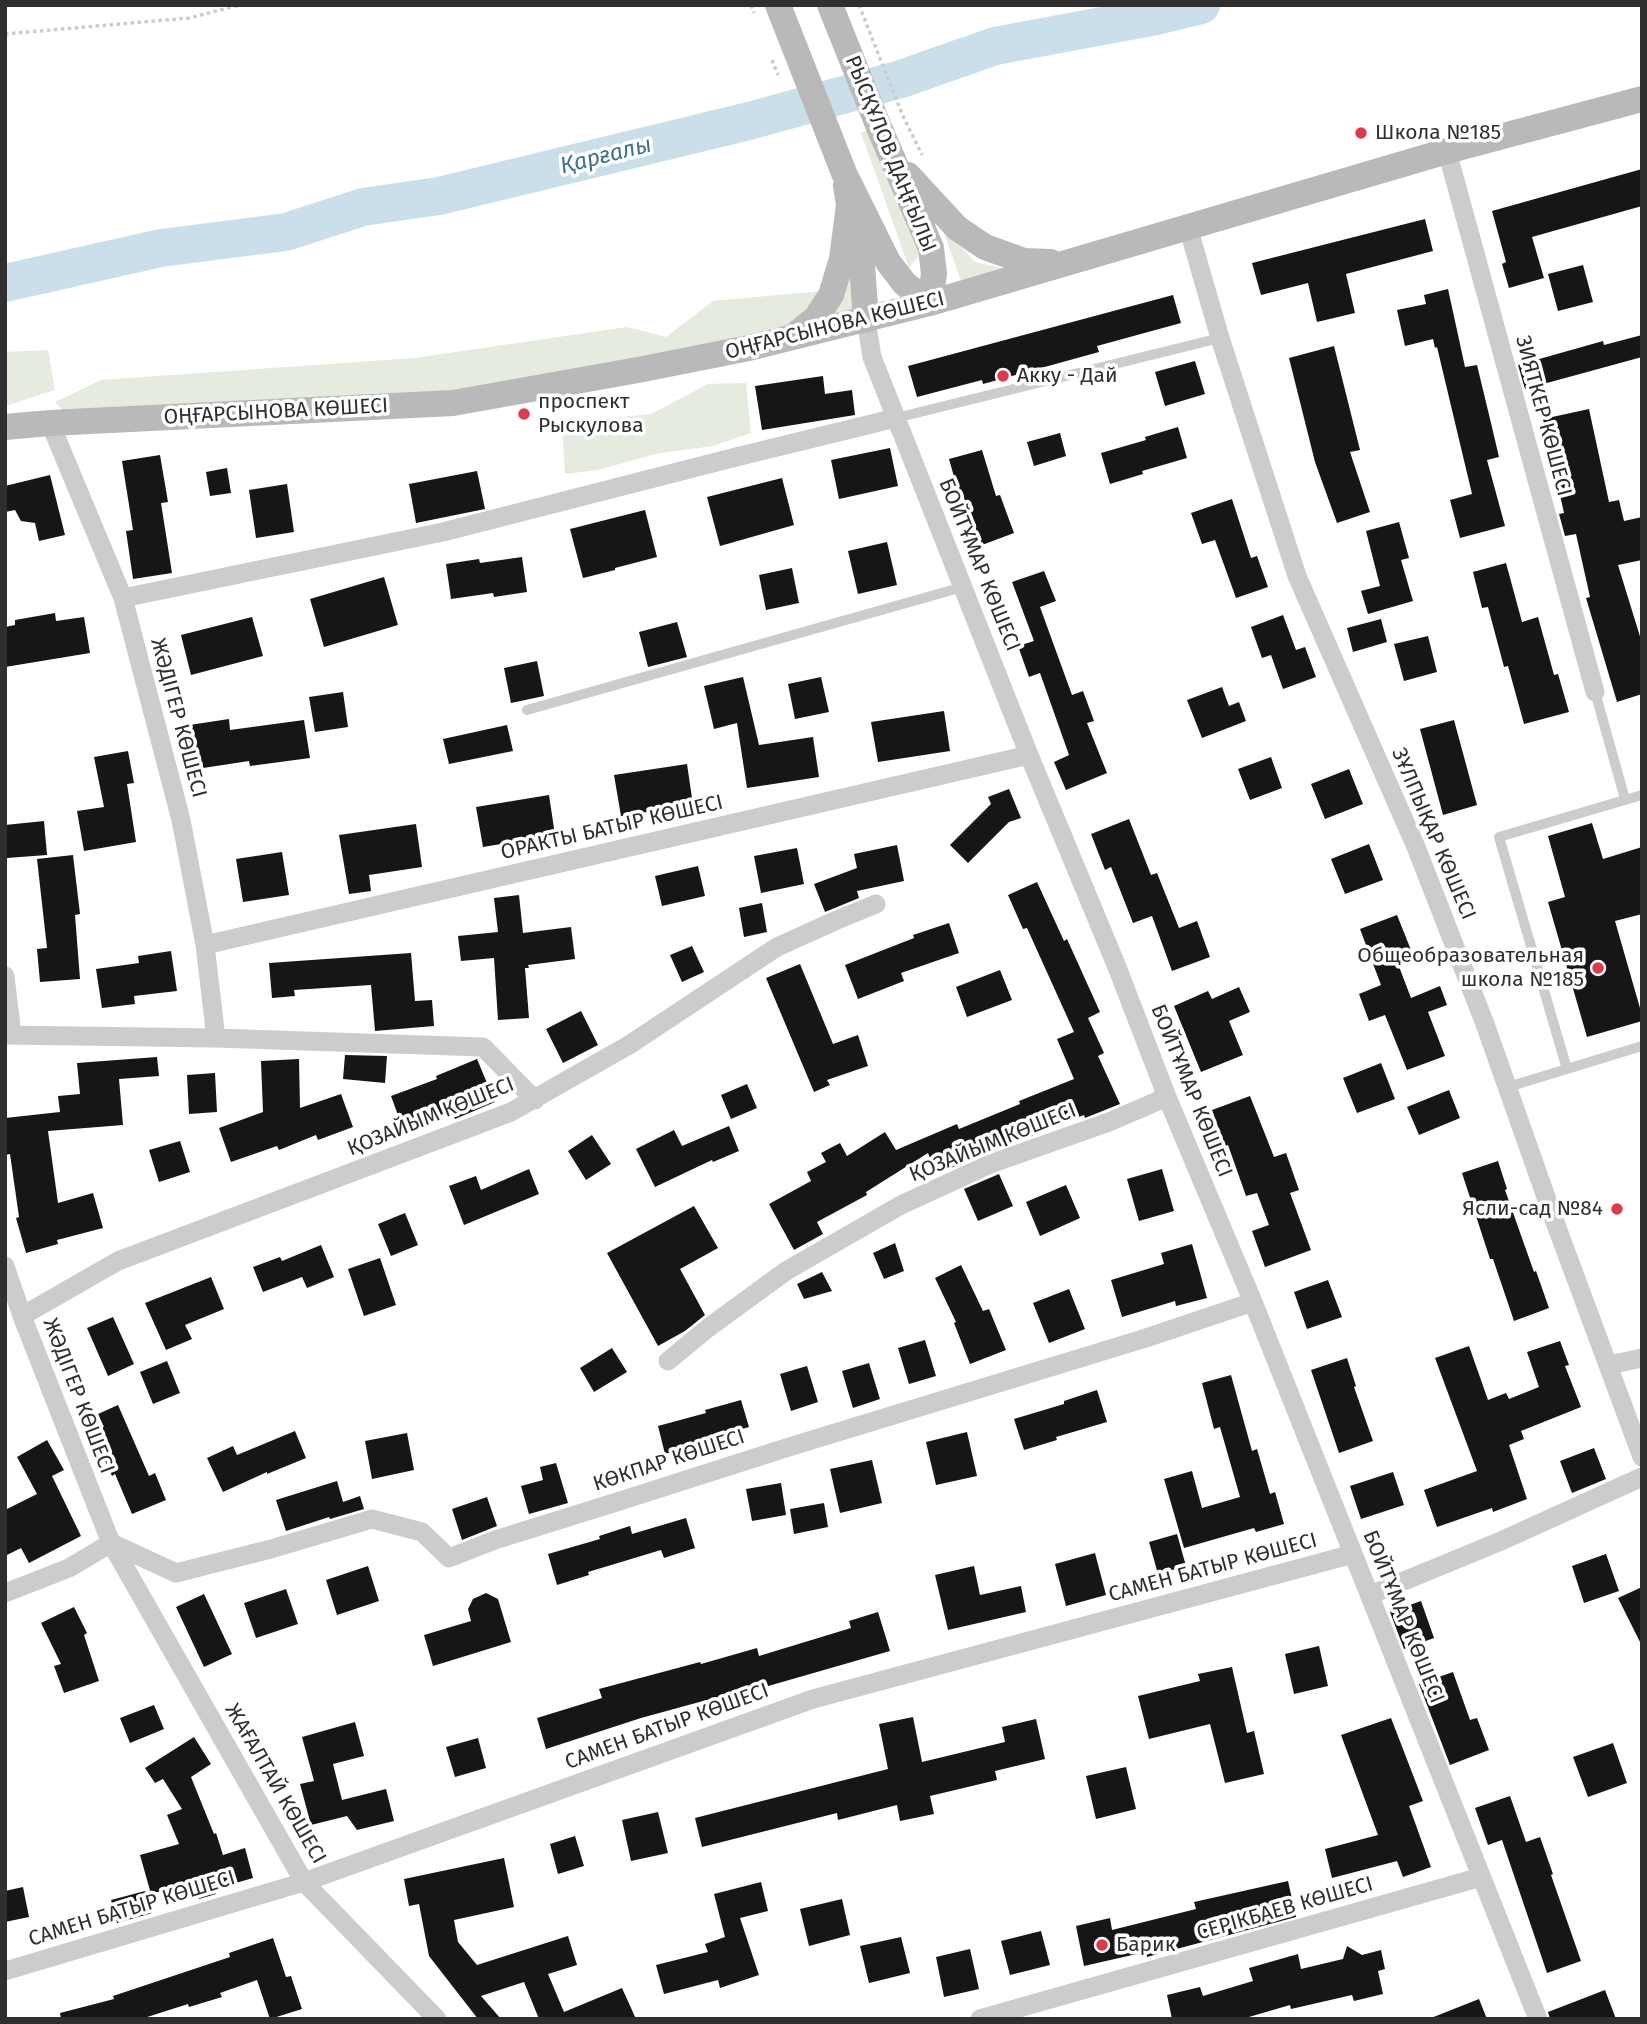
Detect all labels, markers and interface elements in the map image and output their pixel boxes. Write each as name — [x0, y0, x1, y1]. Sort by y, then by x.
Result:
street label: РЫСҚҰЛОВ ДАҢҒЫЛЫ — [839, 52, 941, 256]
place label: Школа №185 — [1375, 120, 1501, 146]
marker: Школа №185 — [1353, 125, 1369, 141]
water label: Қарғалы — [557, 131, 655, 181]
street label: ОҢҒАРСЫНОВА КӨШЕСІ — [723, 287, 947, 365]
street label: ЗИЯТКЕР КӨШЕСІ — [1509, 333, 1577, 499]
place label: Акку - Дай — [1017, 363, 1118, 389]
marker: Акку - Дай — [995, 368, 1011, 384]
place label: проспект Рыскулова — [538, 389, 644, 439]
street label: ОҢҒАРСЫНОВА КӨШЕСІ — [163, 394, 389, 430]
marker: проспект Рыскулова — [516, 406, 532, 422]
street label: БОЙТҰМАР КӨШЕСІ — [933, 475, 1025, 655]
street label: ЖӘДІГЕР КӨШЕСІ — [145, 636, 211, 800]
street label: ЗҰЛПЫҚАР КӨШЕСІ — [1385, 744, 1481, 924]
street label: ОРАКТЫ БАТЫР КӨШЕСІ — [498, 790, 726, 866]
place label: Общеобразовательная школа №185 — [1357, 943, 1584, 993]
marker: Общеобразовательная школа №185 — [1590, 960, 1606, 976]
street label: БОЙТҰМАР КӨШЕСІ — [1145, 1001, 1237, 1181]
street label: ҚОЗАЙЫМ КӨШЕСІ — [344, 1072, 518, 1162]
street label: ҚОЗАЙЫМ КӨШЕСІ — [906, 1098, 1080, 1188]
place label: Ясли-сад №84 — [1462, 1196, 1603, 1222]
marker: Ясли-сад №84 — [1609, 1201, 1625, 1217]
street label: ЖӘДІГЕР КӨШЕСІ — [37, 1315, 119, 1477]
street label: КӨКПАР КӨШЕСІ — [590, 1425, 748, 1497]
street label: БОЙТҰМАР КӨШЕСІ — [1357, 1527, 1449, 1707]
street label: САМЕН БАТЫР КӨШЕСІ — [1106, 1528, 1320, 1608]
street label: САМЕН БАТЫР КӨШЕСІ — [562, 1678, 772, 1776]
street label: ЖАҒАЛТАЙ КӨШЕСІ — [219, 1699, 331, 1869]
street label: САМЕН БАТЫР КӨШЕСІ — [26, 1866, 238, 1952]
street label: СЕРІКБАЕВ КӨШЕСІ — [1194, 1872, 1376, 1946]
place label: Барик — [1116, 1932, 1176, 1958]
marker: Барик — [1094, 1937, 1110, 1953]

